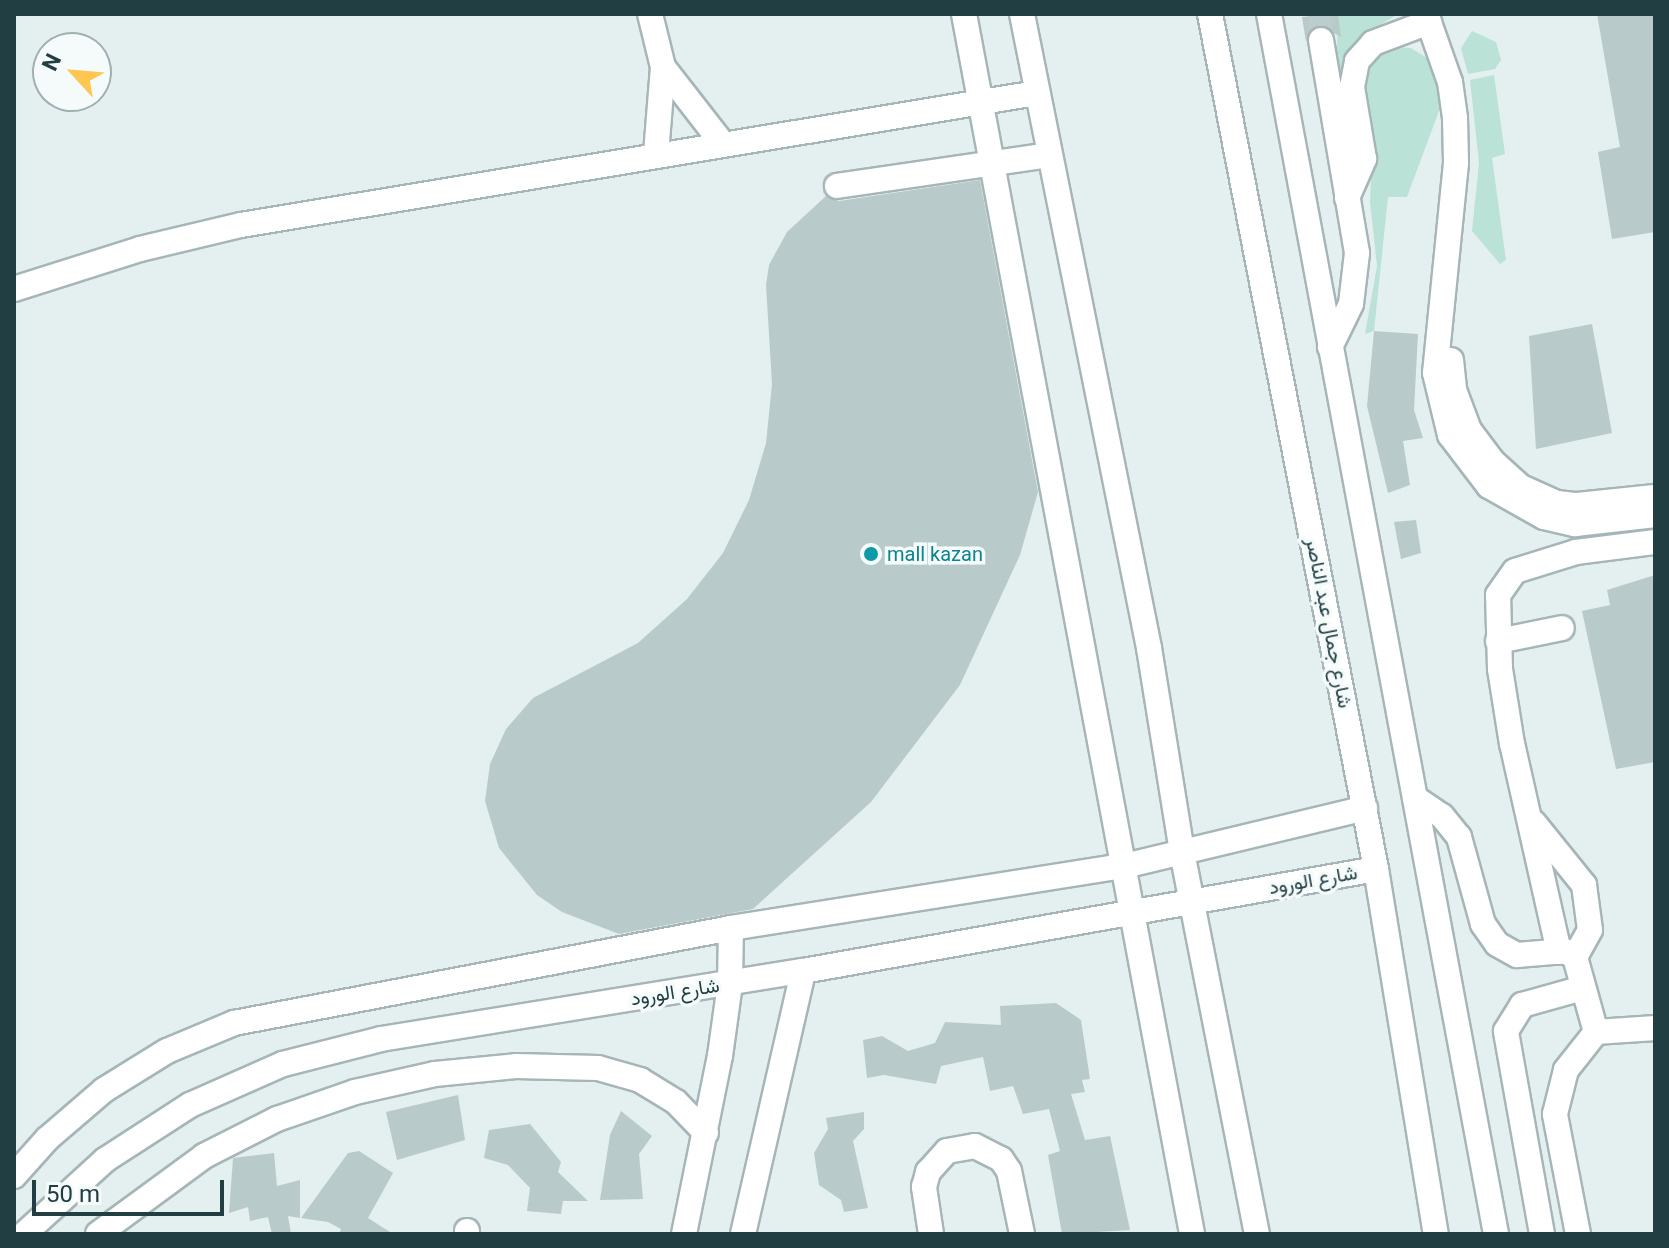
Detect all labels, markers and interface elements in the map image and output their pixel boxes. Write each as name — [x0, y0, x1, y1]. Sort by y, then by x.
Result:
north arrow — [32, 32, 112, 112]
text: N — [37, 50, 66, 75]
street label: شارع جمال عبد الناصر — [1301, 536, 1357, 710]
place label: mall kazan — [887, 542, 983, 566]
marker: mall kazan — [862, 545, 880, 563]
street label: شارع الورود — [1267, 860, 1359, 900]
street label: شارع الورود — [629, 973, 721, 1011]
scale bar — [36, 1164, 228, 1214]
text: 50 m — [46, 1180, 100, 1208]

